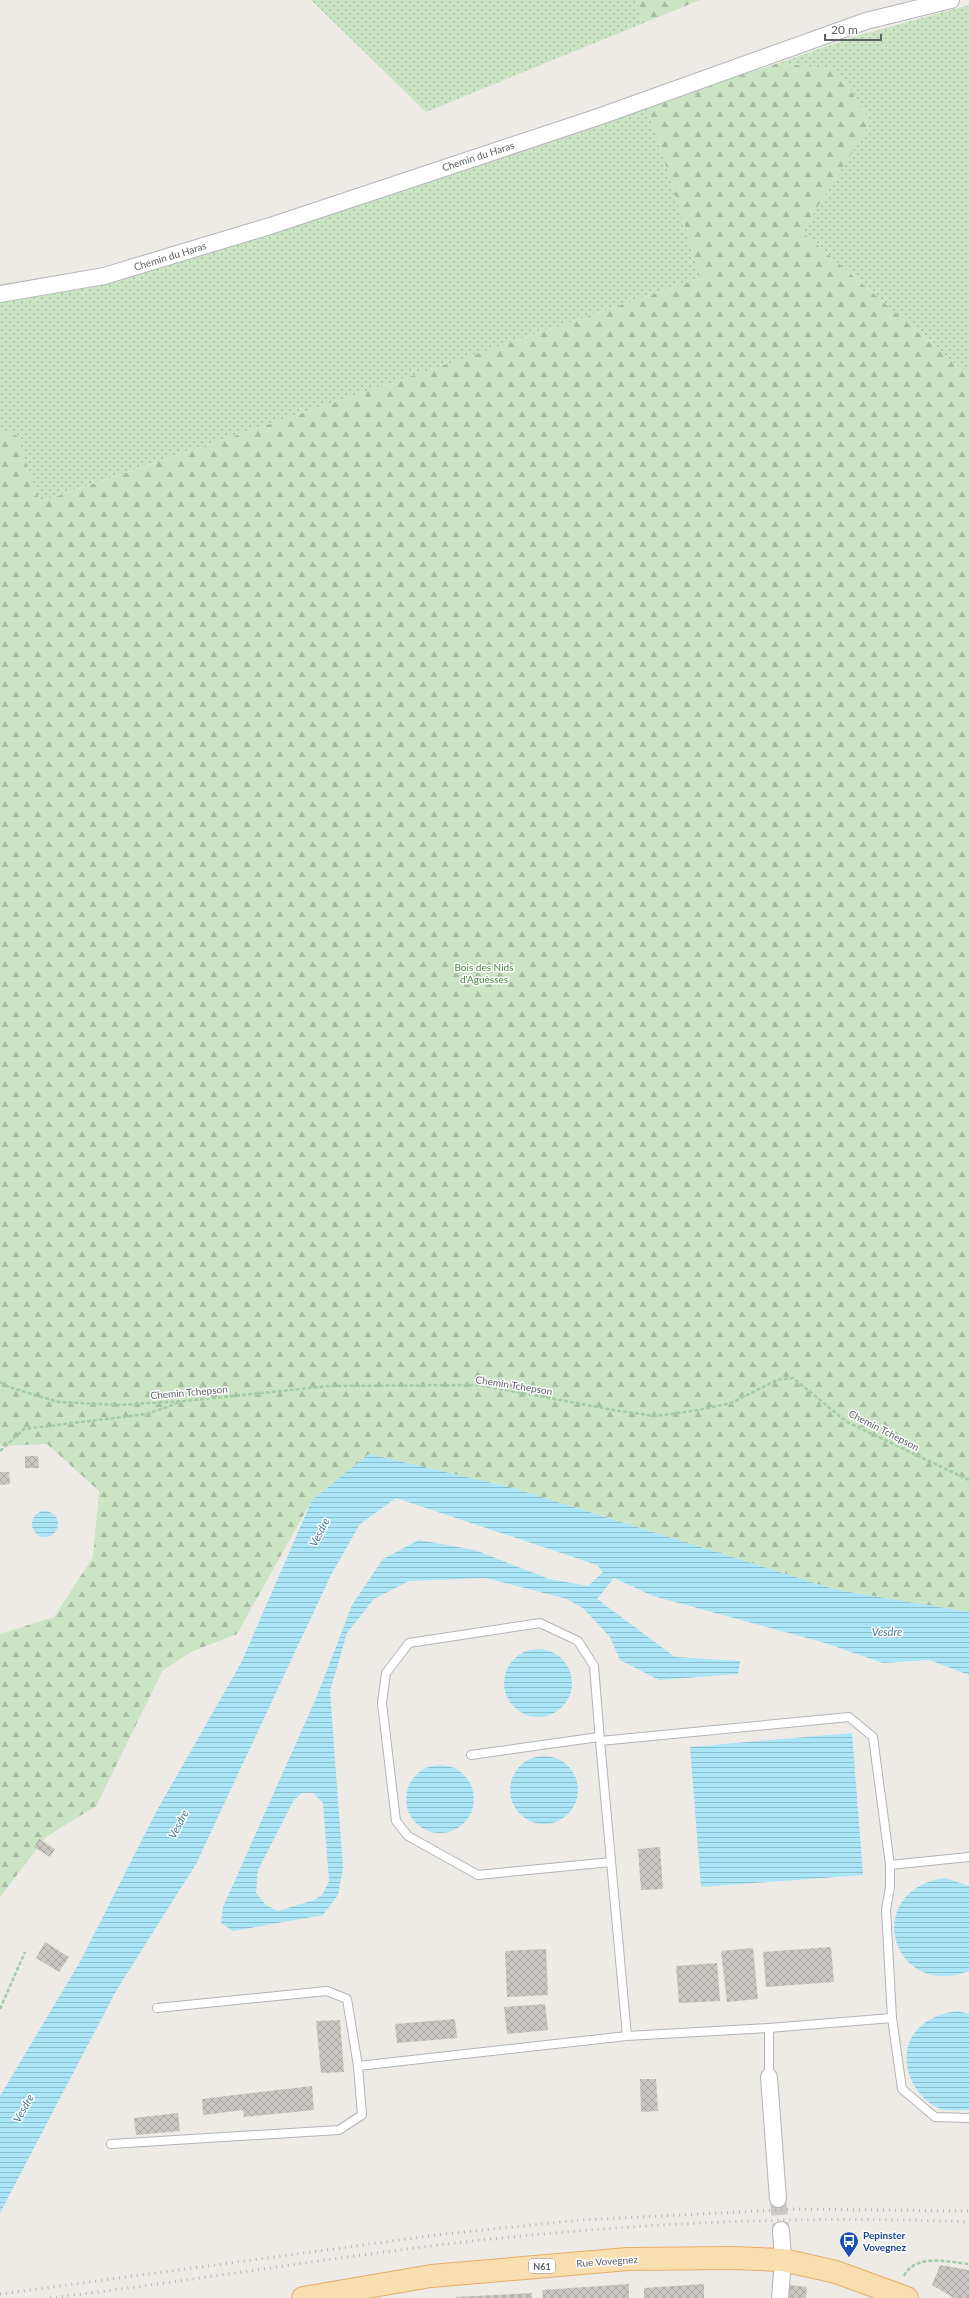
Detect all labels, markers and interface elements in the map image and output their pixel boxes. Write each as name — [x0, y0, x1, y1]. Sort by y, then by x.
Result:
scale bar — [825, 16, 881, 42]
text: 20 m — [831, 22, 858, 37]
street label: Chemin du Haras — [440, 139, 516, 173]
street label: Chemin du Haras — [132, 239, 208, 273]
park label: Bois des Nids d'Aguèsses — [454, 961, 514, 985]
street label: Chemin Tchepson — [475, 1373, 553, 1397]
street label: Chemin Tchepson — [150, 1383, 228, 1401]
street label: Chemin Tchepson — [847, 1407, 921, 1453]
water label: Vesdre — [306, 1515, 332, 1549]
water label: Vesdre — [872, 1625, 902, 1638]
water label: Vesdre — [165, 1807, 191, 1841]
water label: Vesdre — [10, 2092, 36, 2124]
place label: Pepinster Vovegnez — [862, 2229, 906, 2253]
bus stop icon: Pepinster Vovegnez — [838, 2230, 860, 2258]
street label: Rue Vovegnez — [576, 2253, 639, 2269]
road number: N61 — [529, 2259, 555, 2273]

